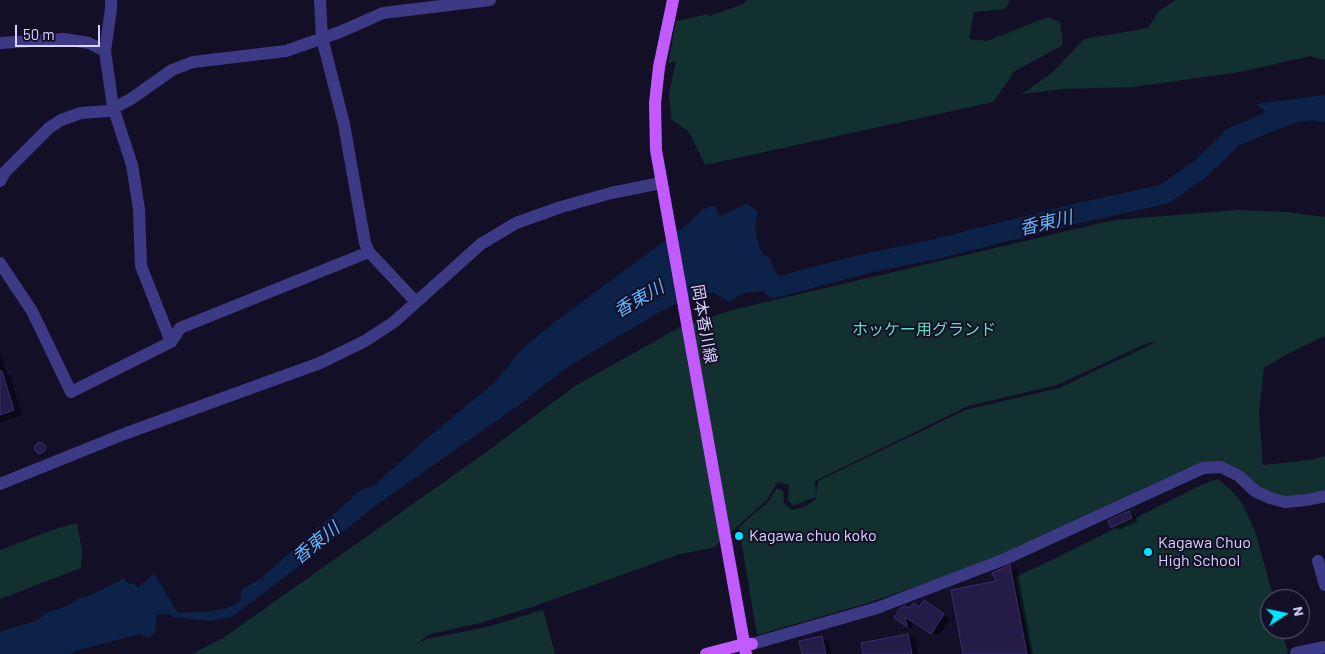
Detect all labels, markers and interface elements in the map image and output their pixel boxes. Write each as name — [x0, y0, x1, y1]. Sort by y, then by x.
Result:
scale bar — [18, 15, 102, 47]
text: 50 m — [23, 25, 55, 43]
water label: 香東川 — [1017, 206, 1075, 240]
water label: 香東川 — [610, 276, 668, 322]
street label: 岡本香川線 — [688, 283, 720, 365]
park label: ホッケー用グランド — [852, 320, 996, 340]
water label: 香東川 — [288, 518, 344, 568]
place label: Kagawa chuo koko — [749, 526, 877, 546]
marker: Kagawa chuo koko — [733, 530, 745, 542]
place label: Kagawa Chuo High School — [1158, 533, 1251, 571]
marker: Kagawa Chuo High School — [1142, 546, 1154, 558]
north arrow — [1260, 589, 1310, 639]
text: N — [1290, 605, 1308, 617]

